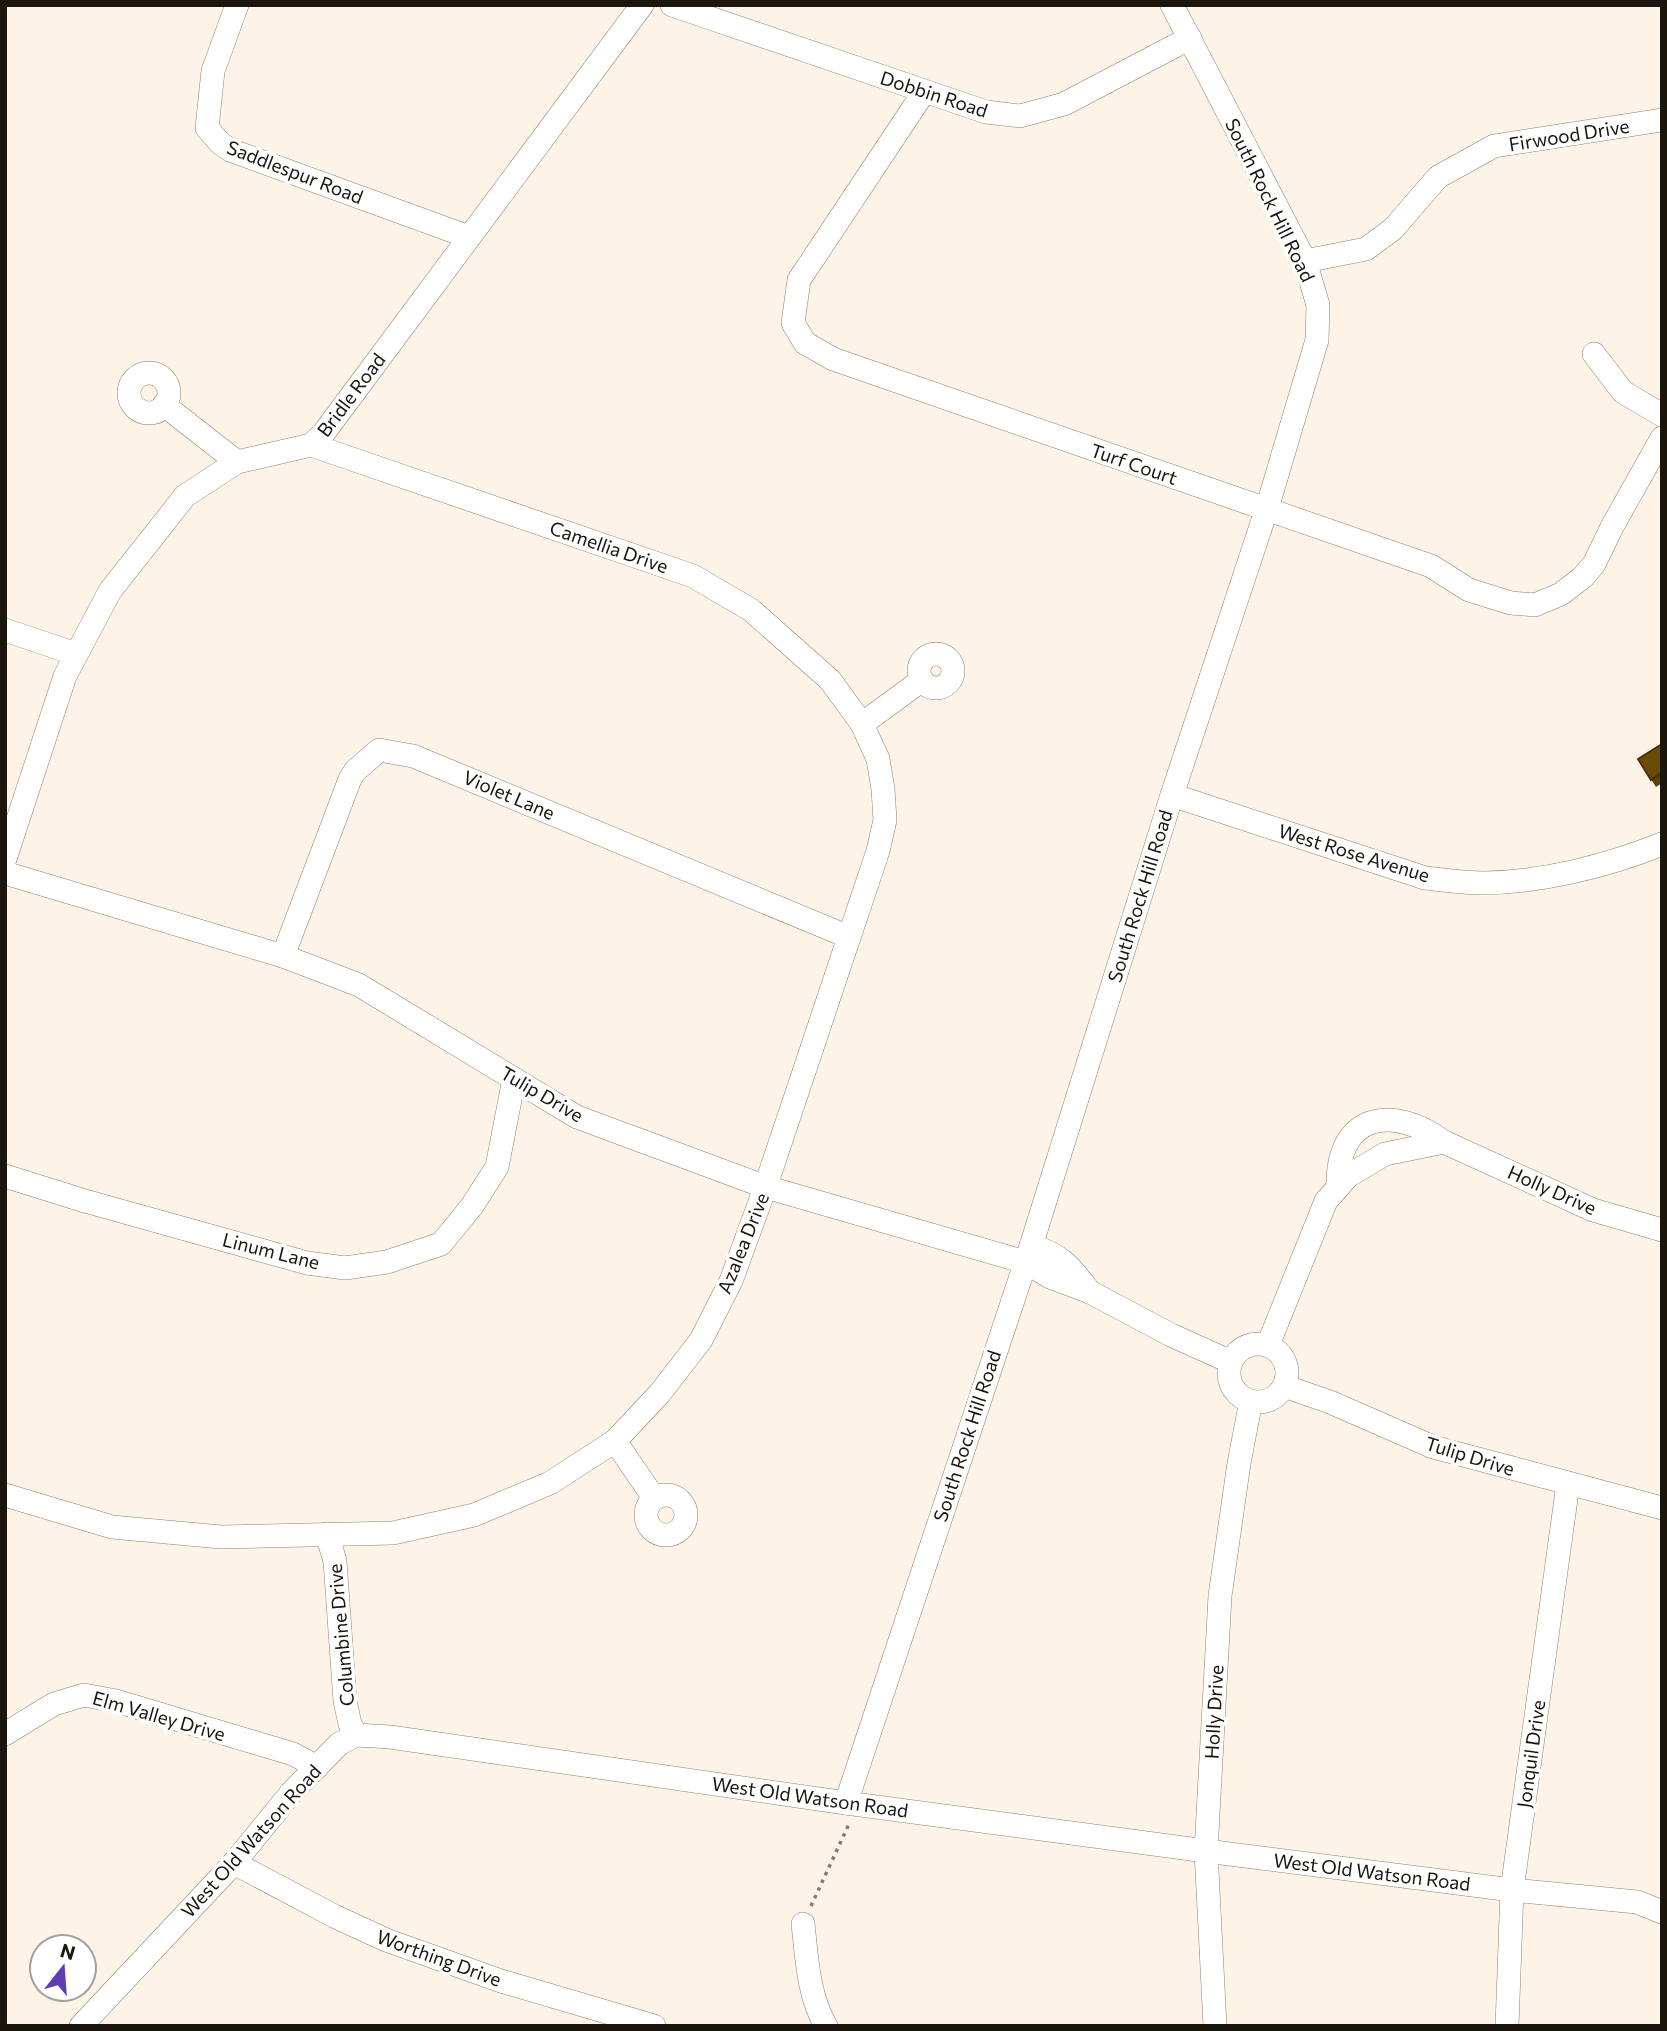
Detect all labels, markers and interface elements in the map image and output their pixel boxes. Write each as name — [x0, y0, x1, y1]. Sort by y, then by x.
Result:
street label: Dobbin Road — [878, 65, 991, 122]
street label: South Rock Hill Road — [1221, 114, 1320, 285]
street label: Firwood Drive — [1507, 114, 1631, 155]
street label: Saddlespur Road — [224, 135, 367, 208]
street label: Bridle Road — [312, 348, 389, 441]
street label: Turf Court — [1088, 438, 1181, 489]
street label: Camellia Drive — [547, 516, 671, 578]
street label: Violet Lane — [460, 765, 558, 824]
street label: South Rock Hill Road — [1102, 807, 1177, 985]
street label: West Rose Avenue — [1276, 819, 1433, 886]
street label: Tulip Drive — [497, 1061, 588, 1126]
street label: Holly Drive — [1504, 1160, 1600, 1219]
street label: Azalea Drive — [712, 1189, 773, 1297]
street label: Linum Lane — [220, 1227, 322, 1274]
street label: South Rock Hill Road — [928, 1347, 1005, 1525]
street label: Tulip Drive — [1423, 1431, 1517, 1480]
street label: Columbine Drive — [323, 1563, 358, 1707]
street label: Holly Drive — [1200, 1664, 1227, 1760]
street label: Elm Valley Drive — [90, 1686, 228, 1745]
street label: Jonquil Drive — [1512, 1698, 1549, 1809]
street label: West Old Watson Road — [176, 1759, 325, 1922]
street label: West Old Watson Road — [710, 1771, 910, 1822]
street label: West Old Watson Road — [1272, 1848, 1472, 1895]
street label: Worthing Drive — [374, 1924, 505, 1991]
north arrow — [28, 1933, 98, 2003]
text: N — [58, 1938, 78, 1964]

